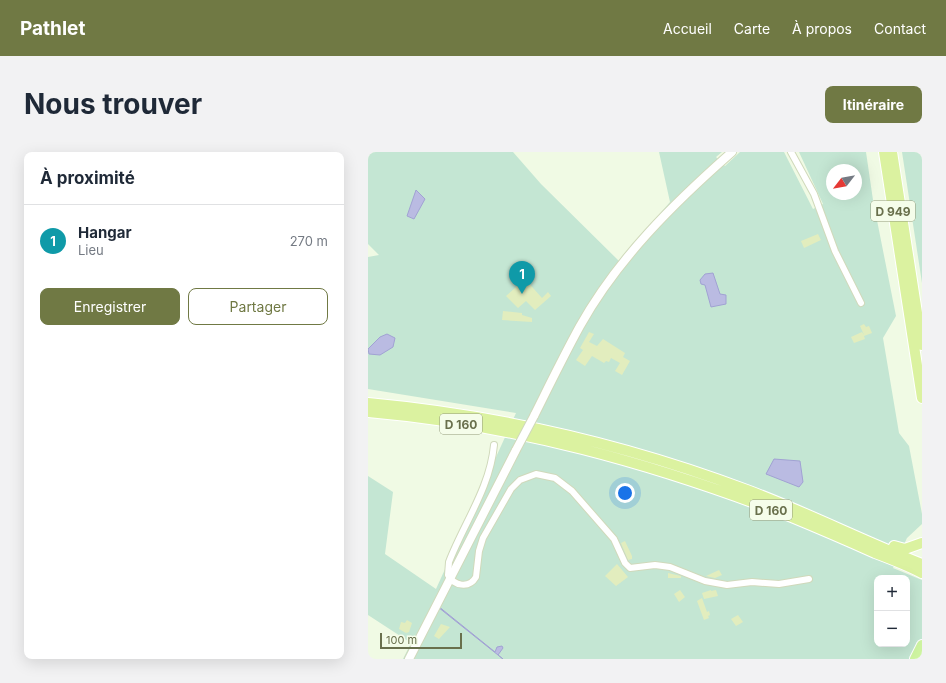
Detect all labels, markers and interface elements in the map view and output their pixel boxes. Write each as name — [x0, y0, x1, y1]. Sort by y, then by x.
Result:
text: Pathlet — [20, 17, 85, 40]
text: Accueil — [663, 20, 712, 37]
text: Carte — [734, 20, 770, 37]
text: À propos — [792, 20, 852, 37]
text: Contact — [874, 20, 926, 37]
button: Itinéraire — [825, 86, 922, 123]
text: Nous trouver — [24, 87, 202, 121]
north arrow — [826, 164, 862, 200]
text: À proximité — [40, 168, 135, 188]
road number: D 949 — [871, 201, 915, 221]
text: Hangar — [78, 223, 132, 242]
text: 1 — [50, 233, 56, 249]
text: 270 m — [290, 233, 328, 249]
text: Lieu — [78, 242, 104, 258]
pin: 1 — [509, 261, 535, 294]
button: Enregistrer — [40, 288, 180, 325]
button: Partager — [188, 288, 328, 325]
road number: D 160 — [440, 414, 482, 434]
your location — [615, 483, 635, 503]
road number: D 160 — [750, 500, 792, 520]
map controls — [874, 575, 910, 647]
button: + — [874, 575, 910, 611]
button: − — [874, 611, 910, 647]
scale bar — [380, 631, 462, 650]
text: 100 m — [386, 633, 417, 647]

